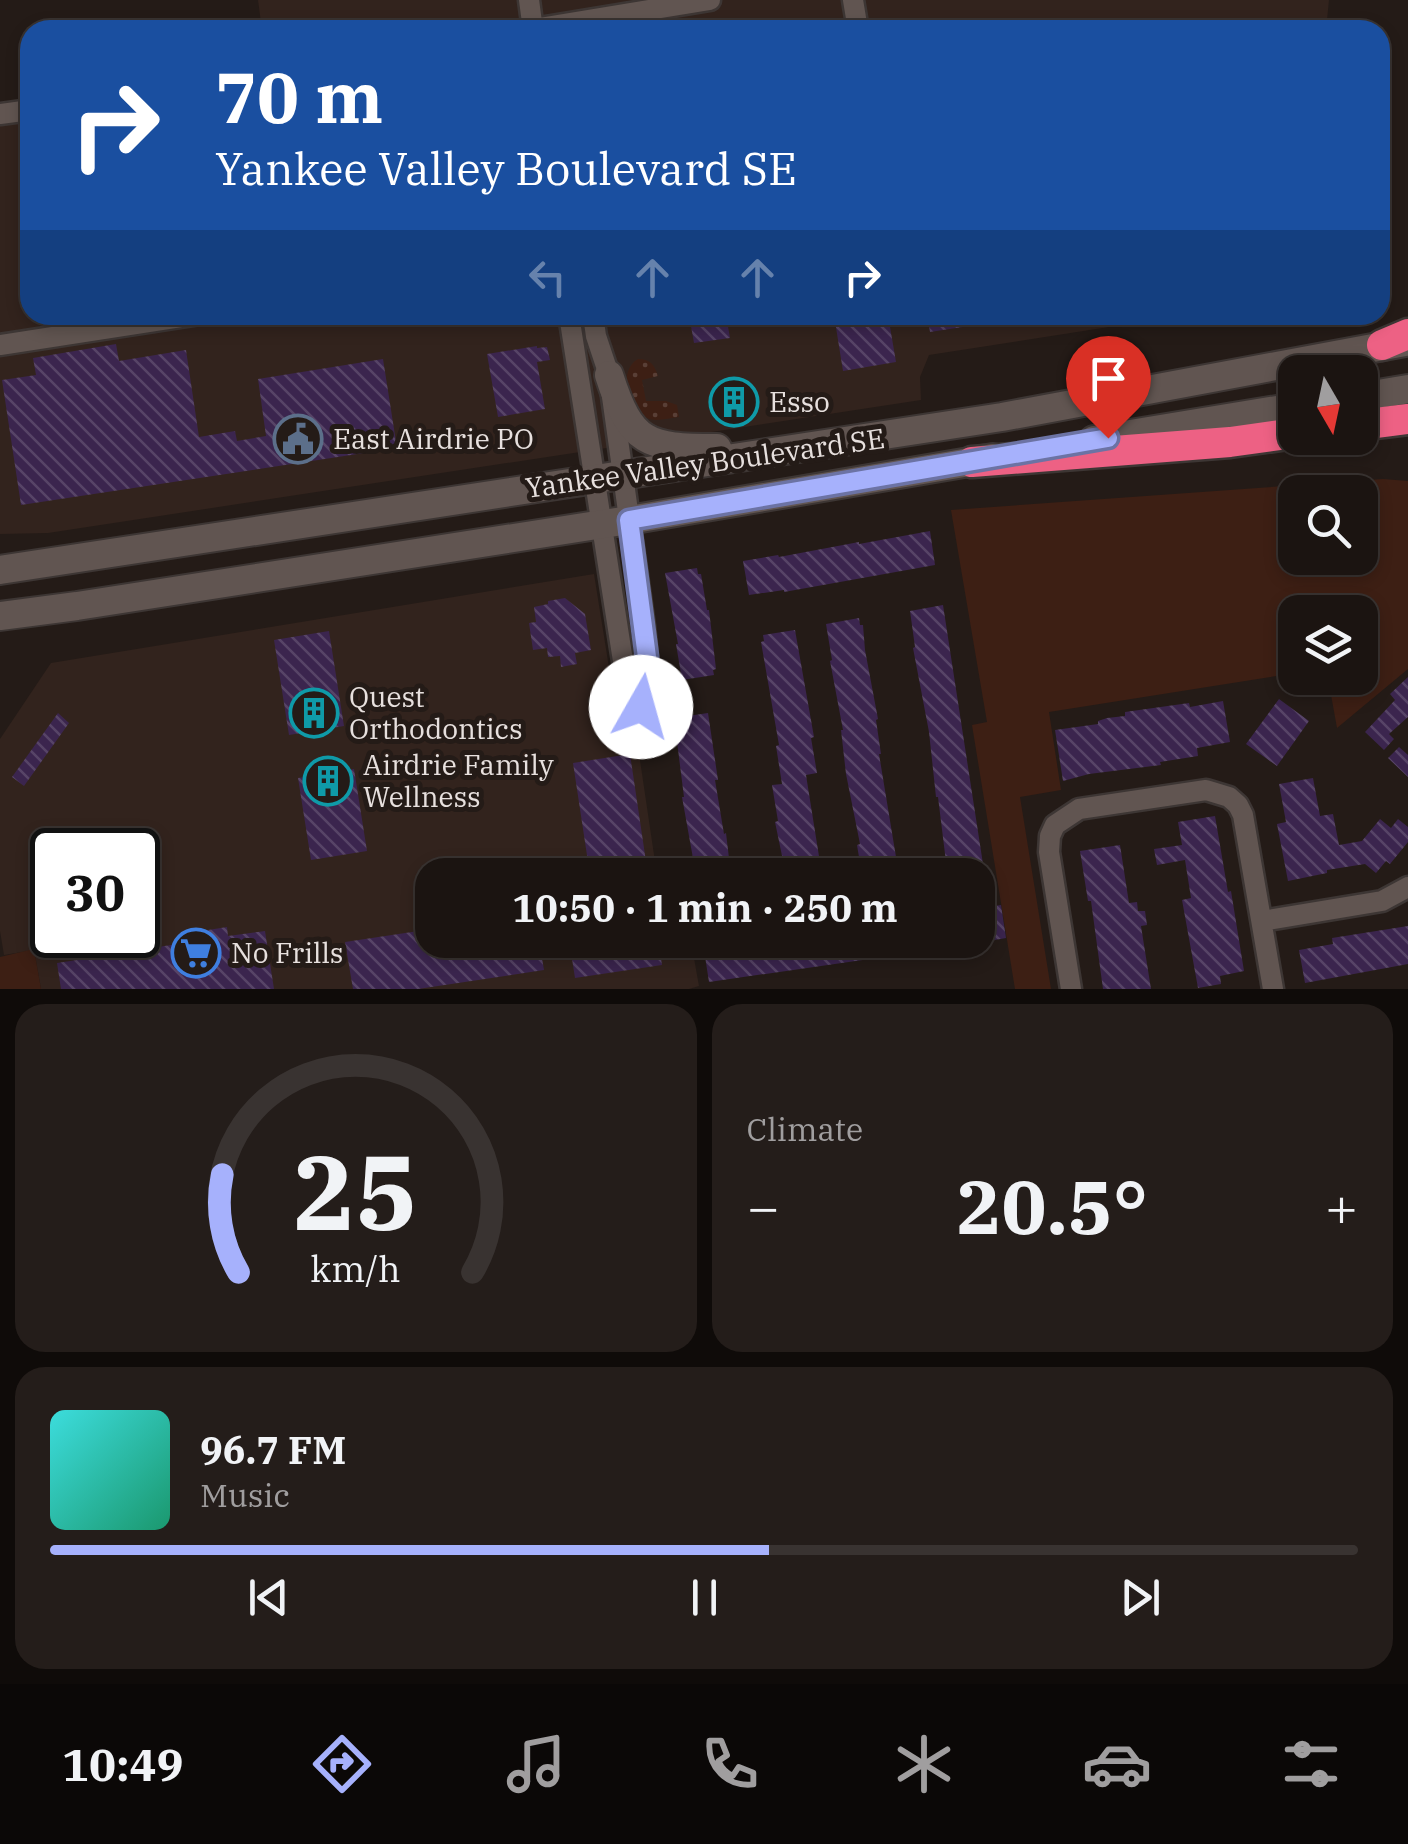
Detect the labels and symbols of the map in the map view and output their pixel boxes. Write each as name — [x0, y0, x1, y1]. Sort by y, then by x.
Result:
pin — [1066, 336, 1151, 439]
north arrow — [1278, 355, 1378, 455]
building icon: Esso — [708, 376, 760, 428]
place label: Esso — [769, 383, 830, 420]
public building icon: East Airdrie PO — [272, 413, 324, 465]
street label: Yankee Valley Boulevard SE — [523, 419, 887, 506]
place label: East Airdrie PO — [333, 420, 534, 457]
position arrow — [589, 655, 693, 759]
place label: Quest Orthodontics — [349, 678, 523, 747]
building icon: Quest Orthodontics — [288, 687, 340, 739]
place label: Airdrie Family Wellness — [363, 746, 554, 815]
building icon: Airdrie Family Wellness — [302, 755, 354, 807]
speed limit sign: 30 — [30, 828, 160, 958]
supermarket icon: No Frills — [170, 927, 222, 979]
place label: No Frills — [231, 934, 343, 971]

